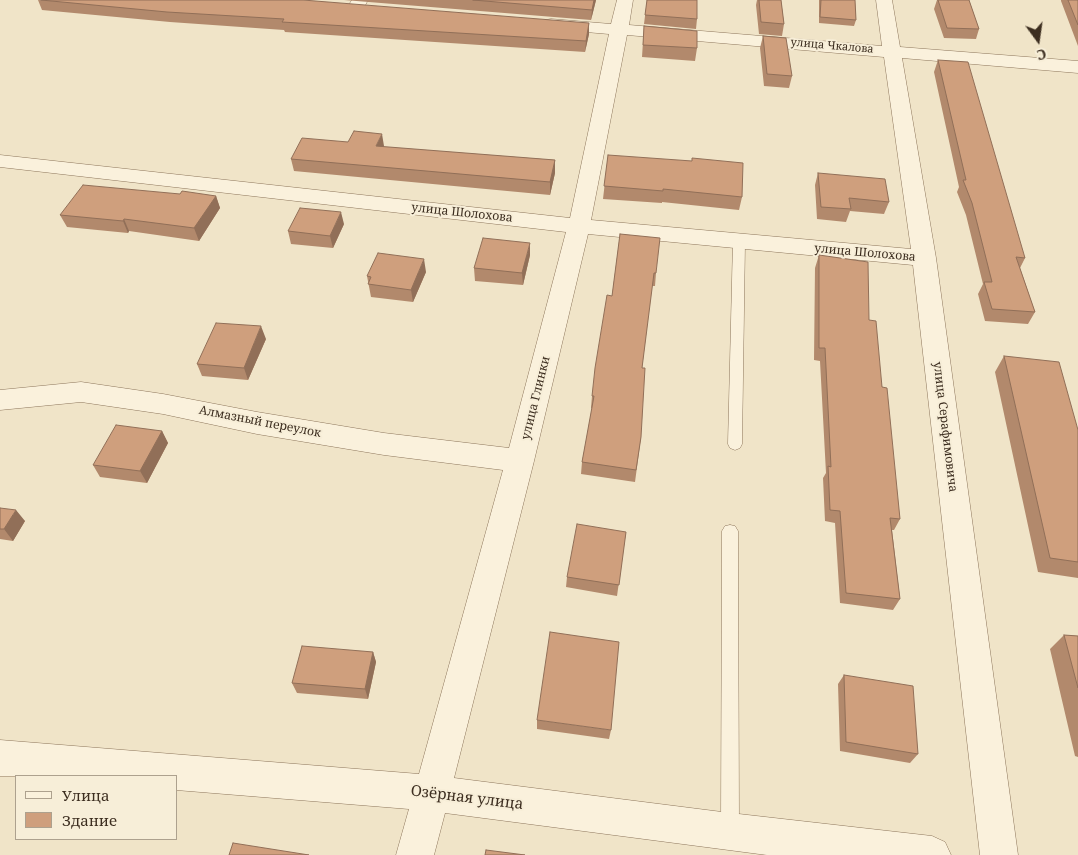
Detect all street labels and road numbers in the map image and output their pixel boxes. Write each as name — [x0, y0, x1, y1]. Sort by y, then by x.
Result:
street label: улица Чкалова — [790, 36, 874, 56]
street label: улица Шолохова — [411, 201, 513, 225]
street label: улица Шолохова — [814, 241, 916, 265]
street label: улица Глинки — [519, 355, 553, 441]
street label: улица Серафимовича — [930, 361, 960, 493]
street label: Алмазный переулок — [198, 403, 322, 441]
street label: Озёрная улица — [410, 782, 524, 814]

